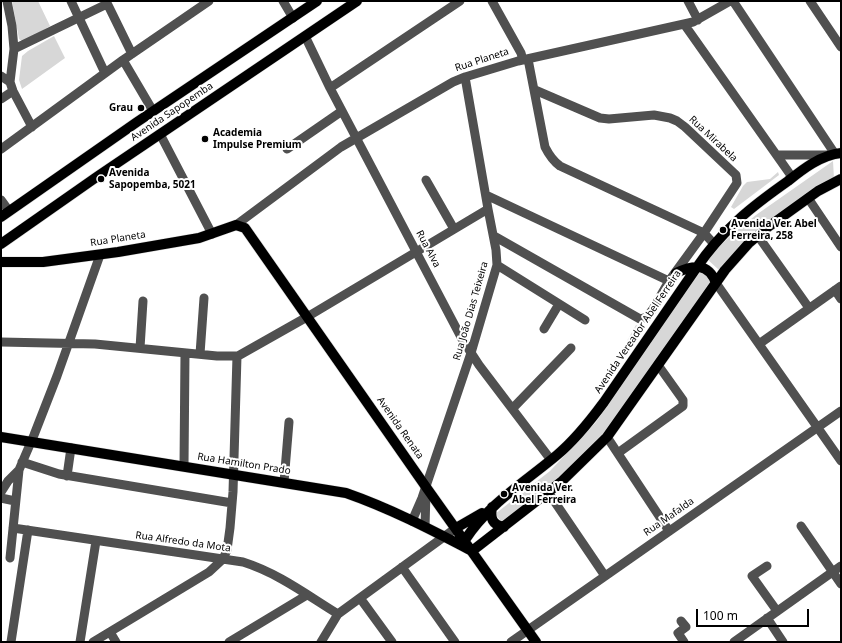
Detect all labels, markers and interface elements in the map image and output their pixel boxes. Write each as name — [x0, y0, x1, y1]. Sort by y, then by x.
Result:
street label: Rua Planeta — [454, 46, 510, 74]
street label: Avenida Sapopemba — [129, 80, 215, 144]
place label: Grau — [109, 102, 133, 114]
marker: Grau — [136, 103, 146, 113]
street label: Rua Mirabela — [686, 114, 740, 164]
place label: Academia Impulse Premium — [213, 127, 301, 150]
marker: Academia Impulse Premium — [200, 134, 210, 144]
place label: Avenida Sapopemba, 5021 — [109, 167, 196, 190]
marker: Avenida Sapopemba, 5021 — [96, 174, 106, 184]
place label: Avenida Ver. Abel Ferreira, 258 — [731, 218, 817, 242]
marker: Avenida Ver. Abel Ferreira, 258 — [718, 225, 728, 235]
street label: Rua Alva — [413, 228, 443, 270]
street label: Rua Planeta — [89, 229, 147, 249]
street label: Rua João Dias Teixeira — [451, 260, 491, 362]
street label: Avenida Vereador Abel Ferreira — [592, 268, 684, 396]
street label: Avenida Renata — [374, 395, 426, 461]
street label: Rua Hamilton Prado — [196, 451, 292, 477]
place label: Avenida Ver. Abel Ferreira — [512, 482, 576, 506]
marker: Avenida Ver. Abel Ferreira — [499, 489, 509, 499]
street label: Rua Mafalda — [642, 495, 696, 539]
street label: Rua Alfredo da Mota — [135, 529, 231, 555]
scale bar — [698, 601, 811, 627]
text: 100 m — [703, 607, 738, 624]

